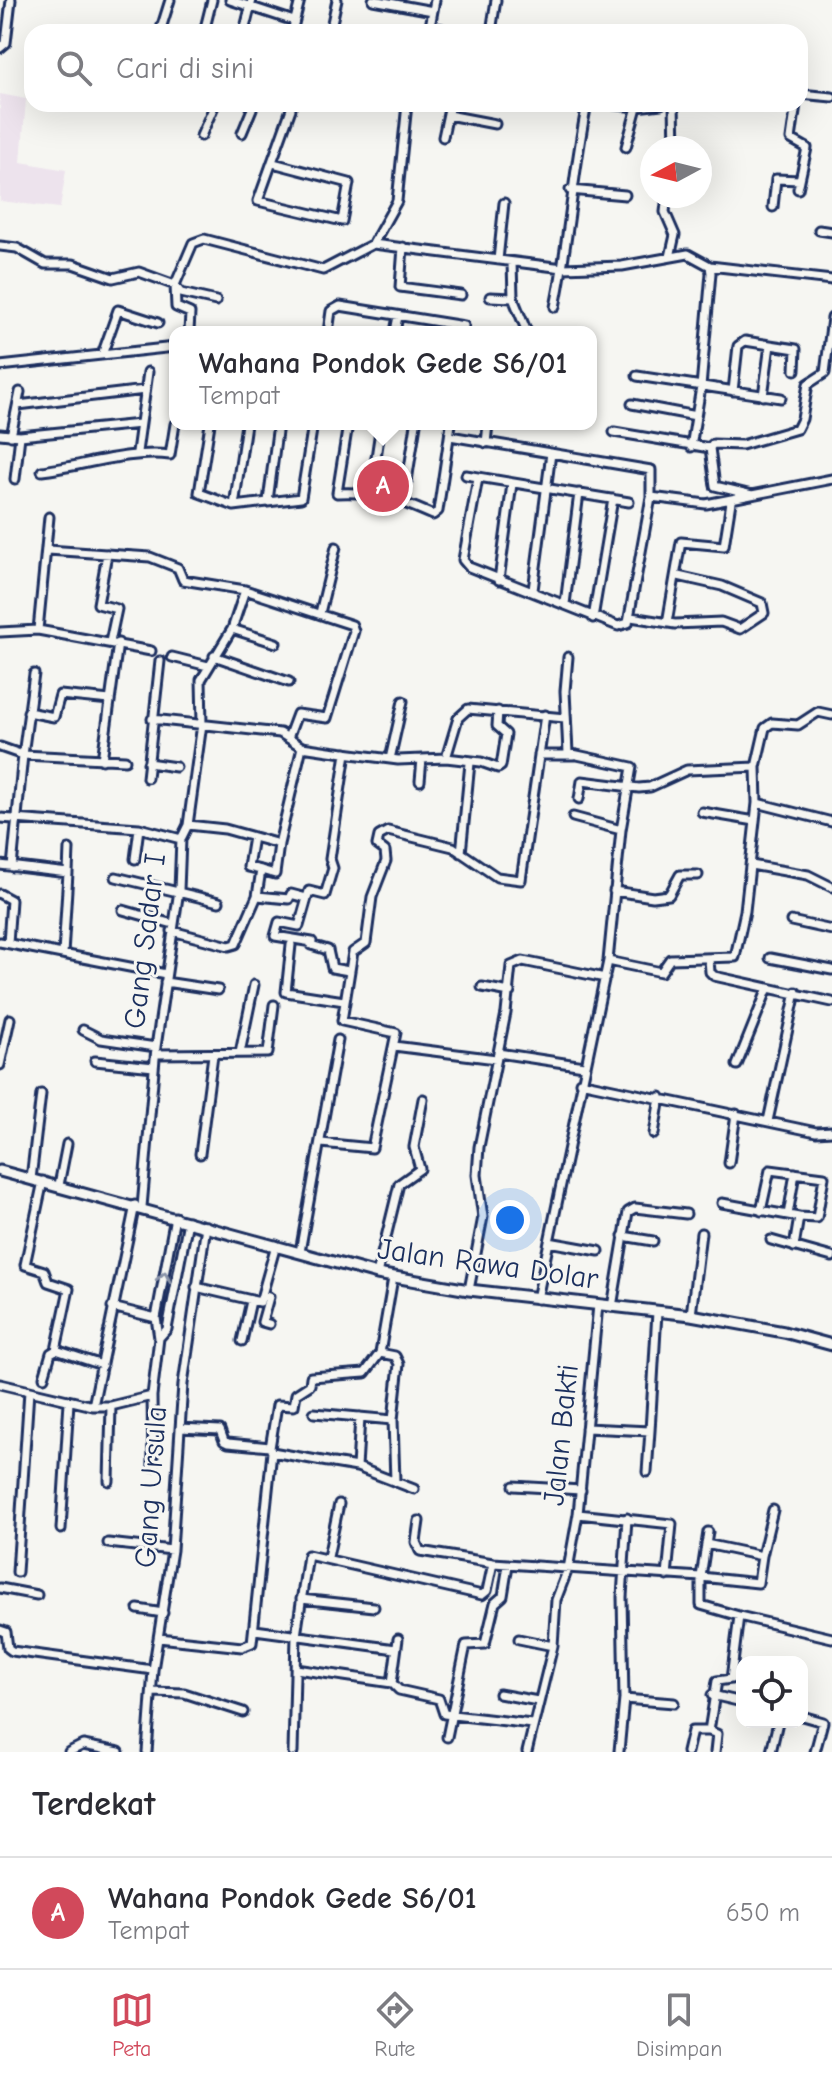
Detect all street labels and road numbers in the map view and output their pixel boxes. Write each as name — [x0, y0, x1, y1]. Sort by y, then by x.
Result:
street label: Gang Sadar I — [117, 851, 173, 1031]
street label: Jalan Rawa Dolar — [375, 1231, 601, 1297]
street label: Jalan Bakti — [536, 1363, 586, 1507]
street label: Gang Ursula — [128, 1405, 174, 1569]

